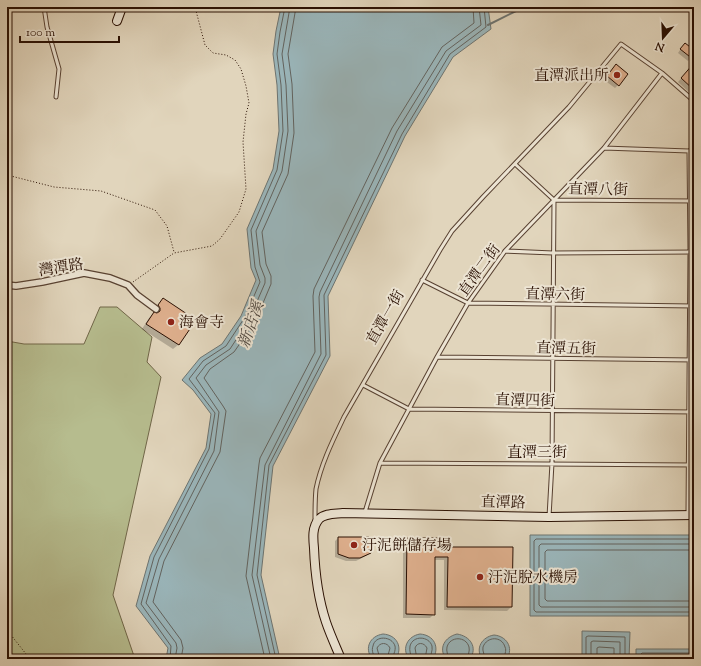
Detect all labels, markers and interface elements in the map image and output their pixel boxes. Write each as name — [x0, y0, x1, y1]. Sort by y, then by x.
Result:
scale bar — [20, 18, 119, 44]
north arrow — [643, 18, 683, 58]
text: 100 m — [26, 24, 55, 42]
text: N — [653, 37, 668, 56]
place label: 直潭派出所 — [534, 66, 609, 87]
marker: 直潭派出所 — [612, 70, 622, 80]
street label: 直潭八街 — [568, 179, 628, 202]
street label: 直潭二街 — [454, 240, 506, 301]
street label: 灣潭路 — [37, 255, 85, 282]
street label: 直潭六街 — [525, 284, 585, 307]
street label: 直潭一街 — [362, 287, 410, 349]
water label: 新店溪 — [234, 296, 272, 351]
place label: 海會寺 — [179, 313, 224, 334]
marker: 海會寺 — [166, 317, 176, 327]
street label: 直潭五街 — [536, 338, 596, 361]
street label: 直潭四街 — [495, 390, 555, 413]
street label: 直潭三街 — [507, 443, 567, 464]
street label: 直潭路 — [480, 493, 526, 514]
place label: 汙泥餅儲存場 — [362, 536, 452, 557]
marker: 汙泥餅儲存場 — [349, 540, 359, 550]
place label: 汙泥脫水機房 — [488, 568, 578, 589]
marker: 汙泥脫水機房 — [475, 572, 485, 582]

